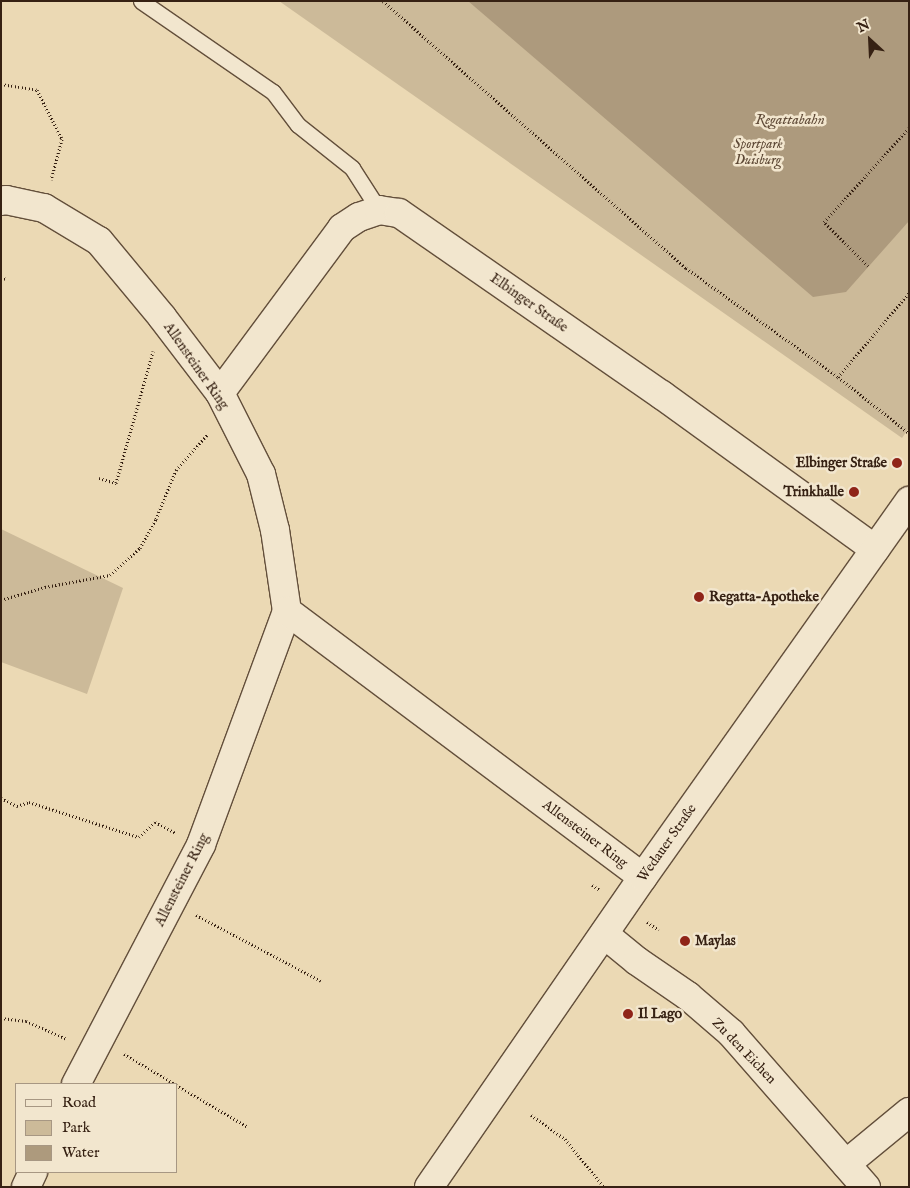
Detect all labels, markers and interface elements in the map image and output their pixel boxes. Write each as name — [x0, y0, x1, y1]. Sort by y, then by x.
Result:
north arrow — [845, 15, 895, 65]
text: N — [854, 16, 873, 37]
water label: Regattabahn — [755, 111, 825, 129]
park label: Sportpark Duisburg — [733, 136, 783, 168]
street label: Elbinger Straße — [487, 270, 571, 336]
street label: Allensteiner Ring — [160, 319, 232, 413]
place label: Elbinger Straße — [796, 455, 887, 471]
marker: Elbinger Straße — [891, 457, 903, 469]
place label: Trinkhalle — [784, 484, 844, 500]
marker: Trinkhalle — [848, 486, 860, 498]
place label: Regatta-Apotheke — [709, 589, 819, 605]
marker: Regatta-Apotheke — [693, 591, 705, 603]
street label: Allensteiner Ring — [539, 797, 631, 871]
street label: Wedauer Straße — [634, 801, 700, 885]
street label: Allensteiner Ring — [151, 831, 213, 929]
place label: Maylas — [695, 933, 736, 949]
marker: Maylas — [679, 935, 691, 947]
place label: Il Lago — [638, 1006, 682, 1022]
marker: Il Lago — [622, 1008, 634, 1020]
street label: Zu den Eichen — [708, 1015, 780, 1087]
legend — [15, 1083, 178, 1173]
text: Road — [62, 1093, 96, 1112]
text: Park — [62, 1118, 91, 1137]
text: Water — [62, 1143, 99, 1162]

